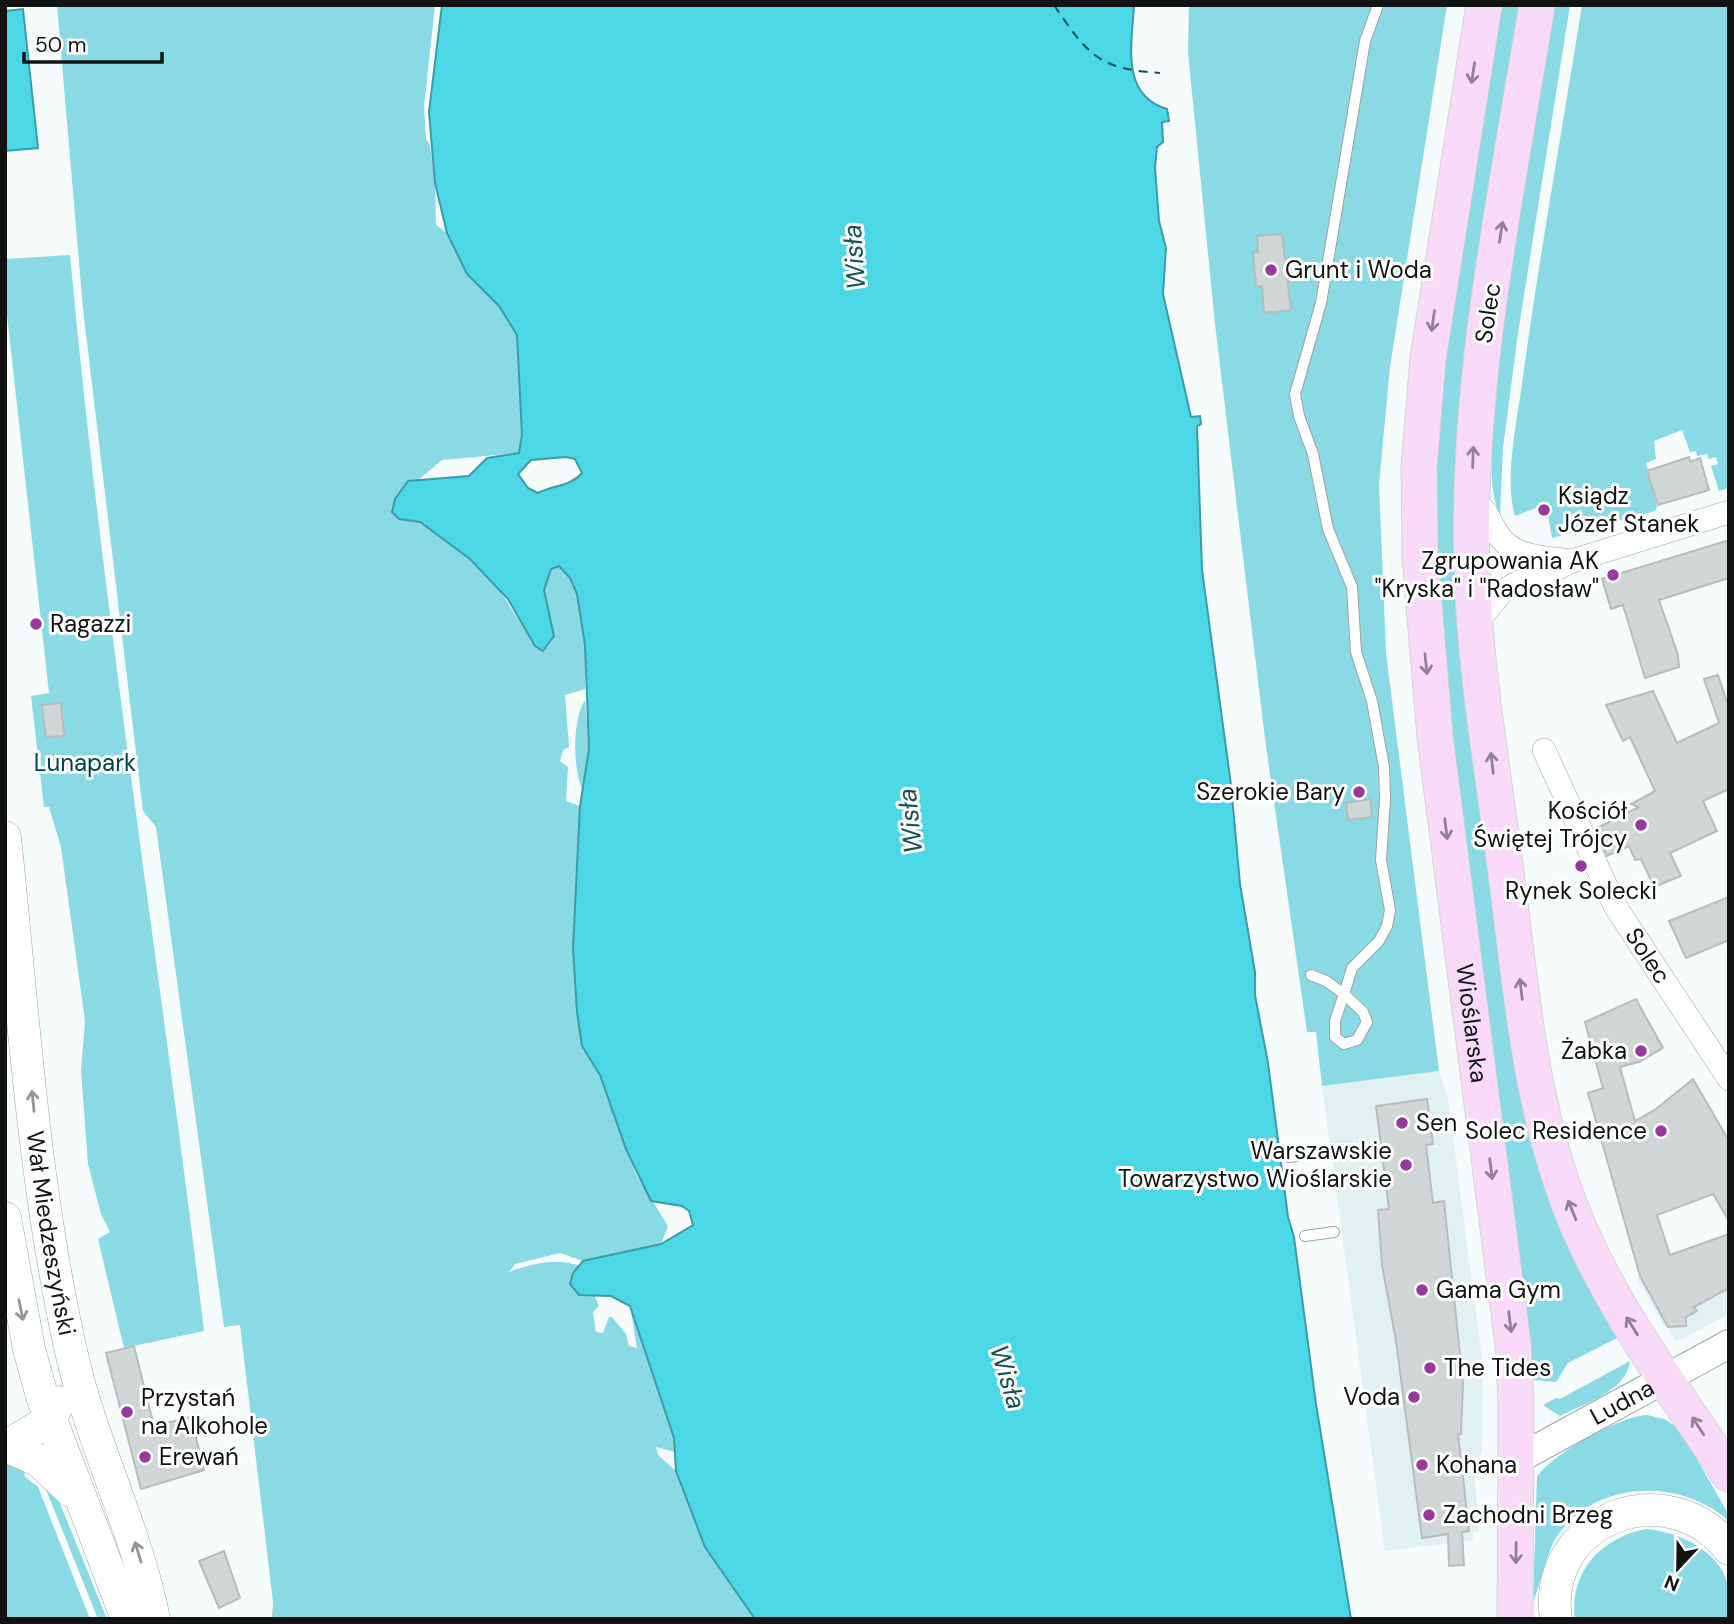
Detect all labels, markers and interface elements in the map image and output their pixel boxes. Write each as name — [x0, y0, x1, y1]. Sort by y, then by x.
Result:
scale bar — [24, 21, 163, 65]
text: 50 m — [35, 31, 86, 59]
one-way arrow — [1466, 61, 1479, 84]
one-way arrow — [1495, 221, 1508, 244]
water label: Wisła — [835, 223, 873, 291]
place label: Grunt i Woda — [1285, 254, 1432, 285]
marker: Grunt i Woda — [1263, 262, 1279, 278]
street label: Solec — [1467, 280, 1508, 345]
one-way arrow — [1427, 310, 1440, 332]
one-way arrow — [1467, 446, 1480, 469]
place label: Ksiądz Józef Stanek — [1558, 480, 1699, 539]
marker: Ksiądz Józef Stanek — [1536, 502, 1552, 518]
place label: Zgrupowania AK "Kryska" i "Radosław" — [1374, 545, 1599, 604]
marker: Zgrupowania AK "Kryska" i "Radosław" — [1605, 567, 1621, 583]
place label: Ragazzi — [50, 608, 131, 639]
marker: Ragazzi — [28, 616, 44, 632]
one-way arrow — [1420, 652, 1433, 675]
park label: Lunapark — [34, 747, 136, 778]
one-way arrow — [1486, 752, 1499, 775]
place label: Szerokie Bary — [1196, 776, 1345, 807]
marker: Szerokie Bary — [1351, 784, 1367, 800]
water label: Wisła — [890, 787, 930, 855]
place label: Kościół Świętej Trójcy — [1473, 795, 1627, 854]
marker: Kościół Świętej Trójcy — [1633, 817, 1649, 833]
one-way arrow — [1439, 818, 1452, 840]
marker: Rynek Solecki — [1573, 858, 1589, 874]
place label: Rynek Solecki — [1505, 875, 1657, 906]
street label: Solec — [1619, 922, 1678, 989]
street label: Wioślarska — [1449, 962, 1495, 1085]
one-way arrow — [1514, 978, 1527, 1001]
place label: Żabka — [1561, 1035, 1627, 1066]
marker: Żabka — [1633, 1043, 1649, 1059]
one-way arrow — [26, 1090, 39, 1113]
place label: Sen — [1416, 1107, 1457, 1138]
marker: Sen — [1394, 1115, 1410, 1131]
place label: Solec Residence — [1465, 1115, 1647, 1146]
marker: Solec Residence — [1653, 1123, 1669, 1139]
street label: Wał Miedzeszyński — [20, 1129, 83, 1338]
place label: Warszawskie Towarzystwo Wioślarskie — [1118, 1135, 1392, 1194]
marker: Warszawskie Towarzystwo Wioślarskie — [1398, 1157, 1414, 1173]
one-way arrow — [1485, 1158, 1498, 1180]
one-way arrow — [1564, 1199, 1577, 1221]
place label: Gama Gym — [1436, 1274, 1561, 1305]
marker: Gama Gym — [1414, 1282, 1430, 1298]
one-way arrow — [14, 1298, 28, 1321]
one-way arrow — [1503, 1310, 1516, 1333]
one-way arrow — [1625, 1316, 1639, 1336]
water label: Wisła — [982, 1341, 1034, 1413]
place label: The Tides — [1444, 1352, 1551, 1383]
marker: The Tides — [1422, 1360, 1438, 1376]
street label: Ludna — [1585, 1372, 1659, 1432]
place label: Voda — [1343, 1381, 1400, 1412]
place label: Przystań na Alkohole — [141, 1382, 268, 1441]
marker: Voda — [1406, 1389, 1422, 1405]
marker: Przystań na Alkohole — [119, 1404, 135, 1420]
one-way arrow — [1690, 1417, 1705, 1436]
place label: Erewań — [159, 1441, 239, 1472]
marker: Erewań — [137, 1449, 153, 1465]
place label: Kohana — [1436, 1449, 1517, 1480]
marker: Kohana — [1414, 1457, 1430, 1473]
place label: Zachodni Brzeg — [1443, 1499, 1613, 1530]
marker: Zachodni Brzeg — [1421, 1507, 1437, 1523]
north arrow — [1643, 1533, 1713, 1603]
one-way arrow — [1509, 1541, 1523, 1564]
one-way arrow — [131, 1542, 143, 1564]
text: N — [1661, 1569, 1683, 1597]

